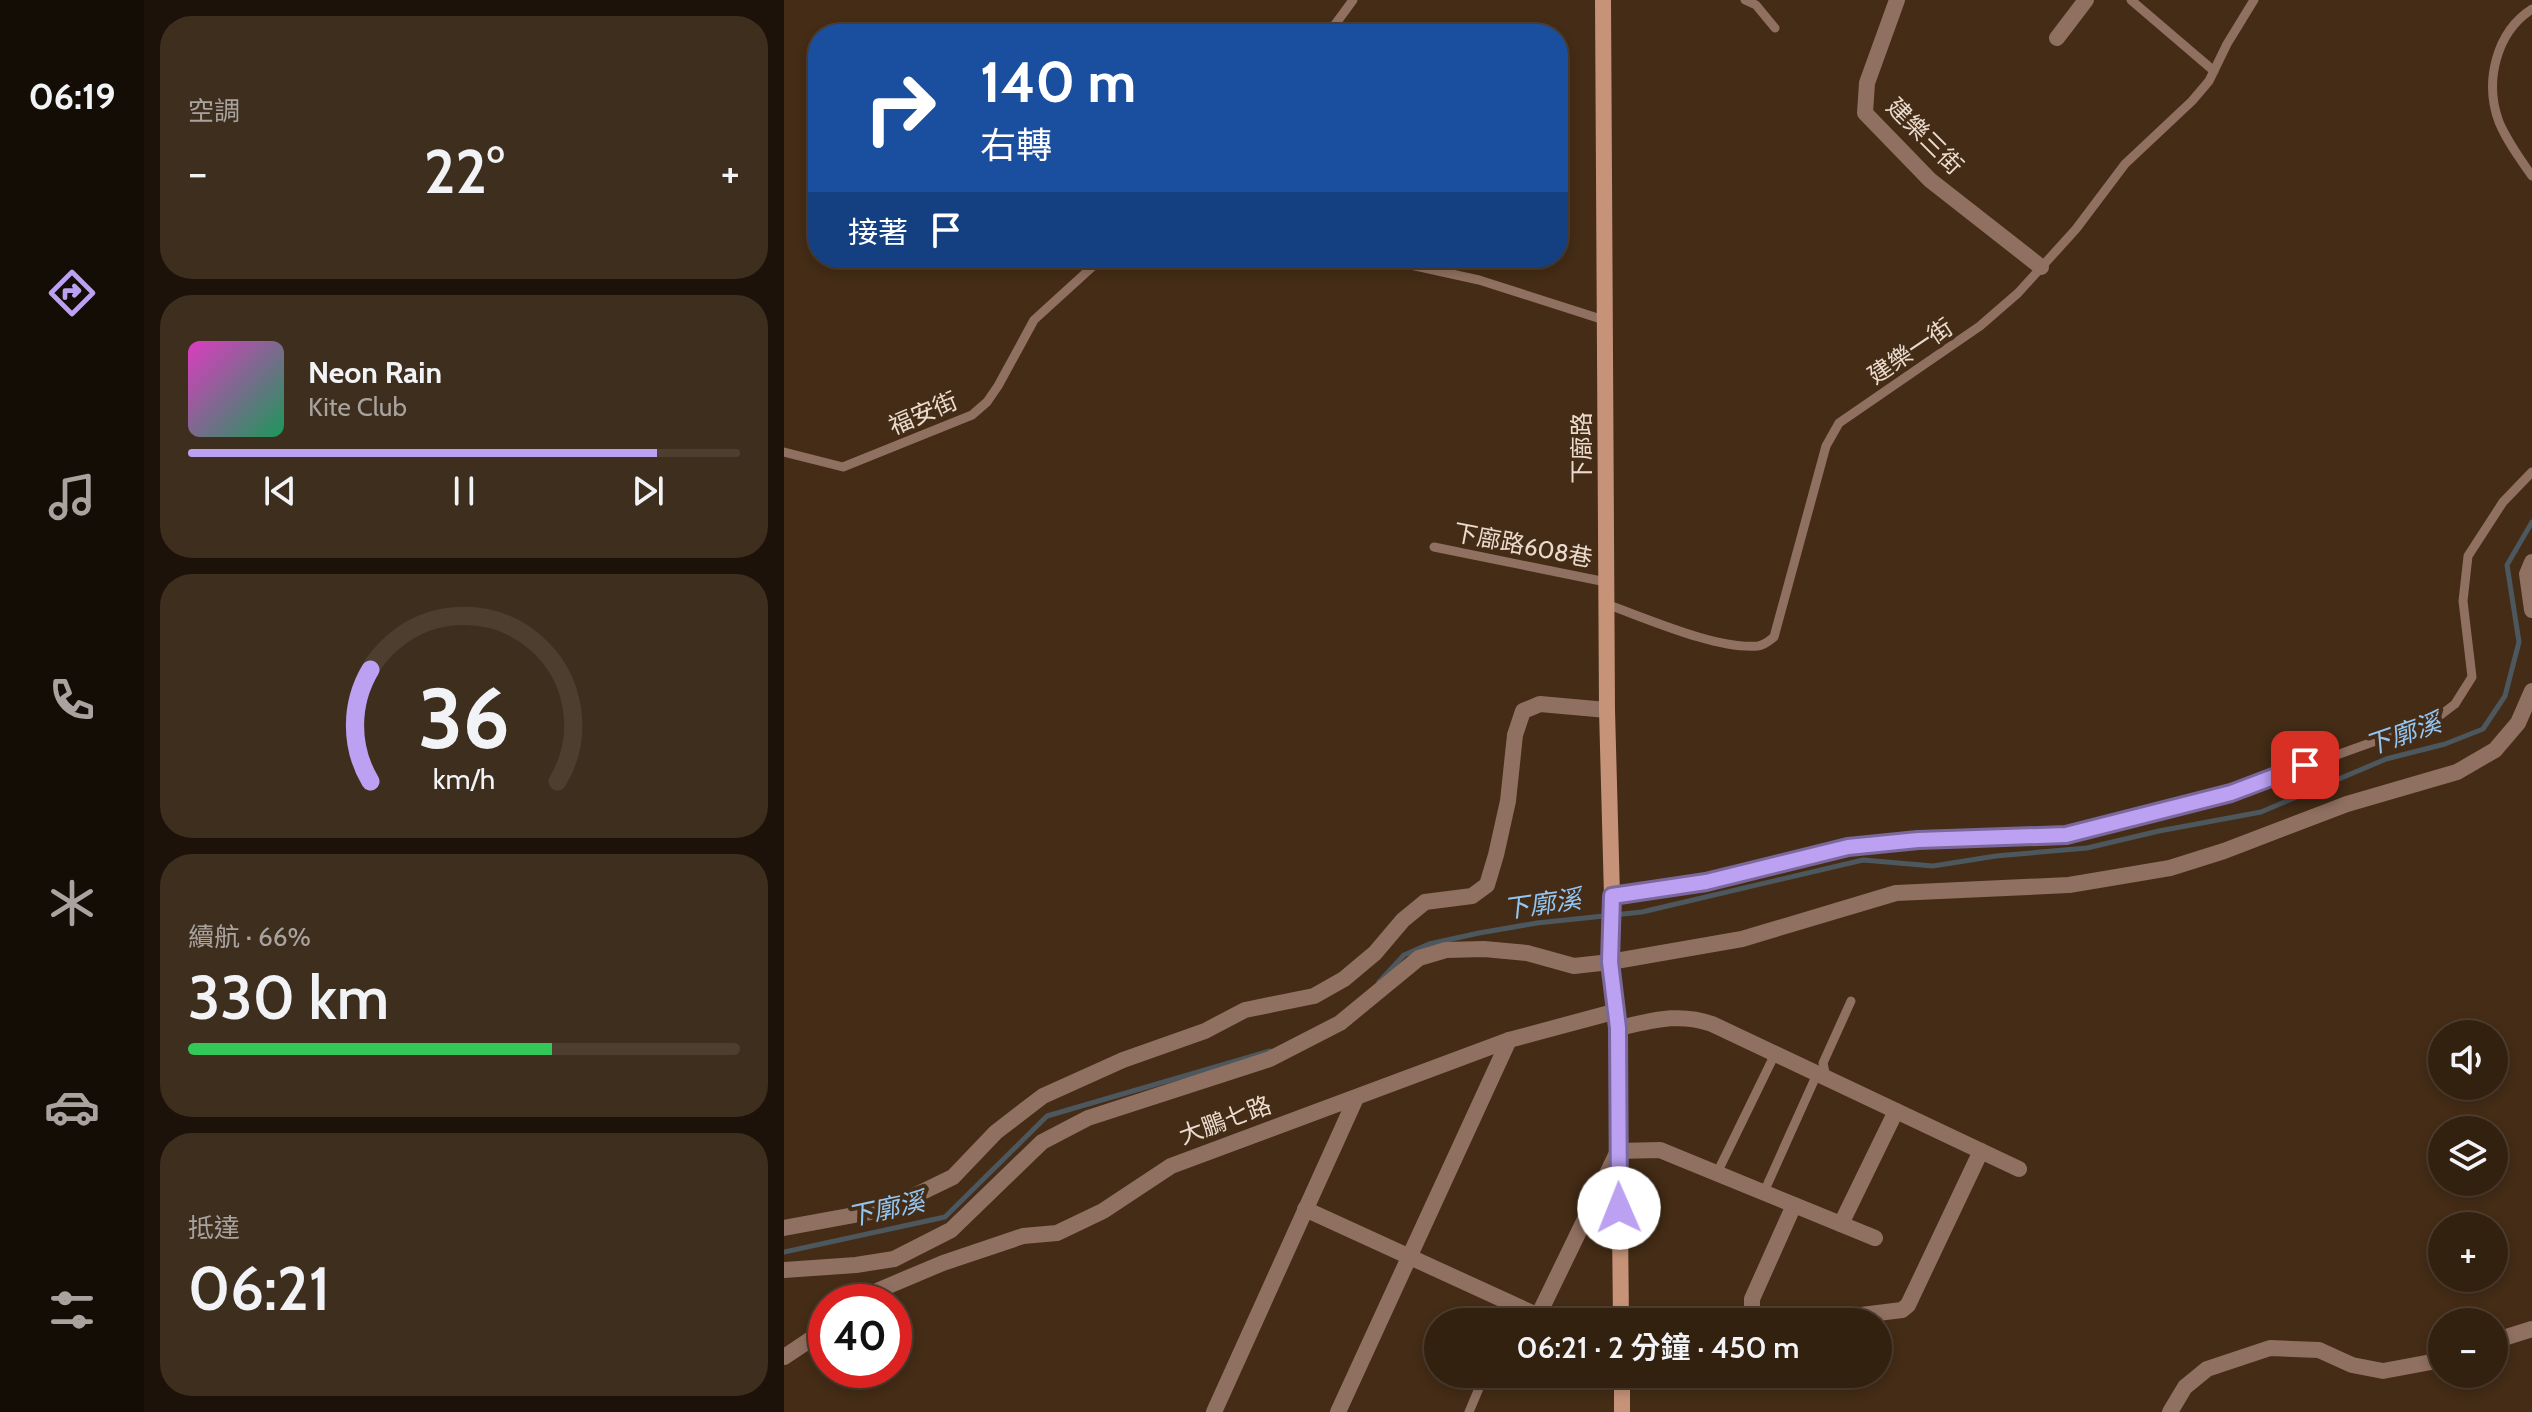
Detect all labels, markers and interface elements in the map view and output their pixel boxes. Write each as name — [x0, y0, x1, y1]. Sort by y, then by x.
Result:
text: 140 m — [980, 48, 1136, 116]
icon: right — [848, 56, 952, 160]
text: 06:19 — [28, 74, 116, 118]
street label: 建樂三街 — [1881, 92, 1969, 180]
text: 空調 — [188, 95, 240, 127]
text: 右轉 — [980, 123, 1052, 167]
text: 22° — [424, 135, 504, 208]
text: − — [188, 146, 207, 199]
text: + — [721, 146, 740, 199]
icon: arrive — [924, 208, 968, 252]
text: 接著 — [848, 214, 908, 251]
icon: directions — [44, 265, 100, 321]
street label: 建樂一街 — [1862, 312, 1958, 390]
text: Neon Rain — [308, 354, 442, 391]
street label: 福安街 — [884, 386, 962, 440]
text: Kite Club — [308, 391, 407, 423]
street label: 下廍路 — [1567, 412, 1596, 484]
icon: music — [44, 469, 100, 525]
icon: previous — [258, 469, 302, 513]
icon: pause — [442, 469, 486, 513]
icon: next — [626, 469, 670, 513]
street label: 下廍路608巷 — [1451, 517, 1595, 573]
text: 36 — [418, 668, 510, 769]
icon: phone — [44, 672, 100, 728]
water label: 下廓溪 — [2361, 705, 2449, 762]
pin — [2271, 731, 2339, 799]
icon: arrive — [2283, 743, 2327, 787]
text: km/h — [433, 761, 495, 796]
icon: climate — [44, 875, 100, 931]
water label: 下廓溪 — [1501, 882, 1587, 925]
text: 續航 · 66% — [188, 921, 311, 953]
text: 330 km — [188, 961, 389, 1034]
map controls — [2428, 1020, 2508, 1388]
button: sound — [2428, 1020, 2508, 1100]
icon: car — [44, 1079, 100, 1135]
street label: 大鵬七路 — [1175, 1090, 1275, 1150]
button: layers — [2428, 1116, 2508, 1196]
position arrow — [1577, 1166, 1661, 1250]
water label: 下廓溪 — [845, 1184, 931, 1233]
text: 抵達 — [188, 1212, 240, 1244]
button: + — [2428, 1212, 2508, 1292]
text: 06:21 — [188, 1252, 330, 1325]
icon: filters — [44, 1282, 100, 1338]
speed limit sign: 40 — [808, 1284, 912, 1388]
button: − — [2428, 1308, 2508, 1388]
text: 06:21 · 2 分鐘 · 450 m — [1517, 1329, 1799, 1366]

